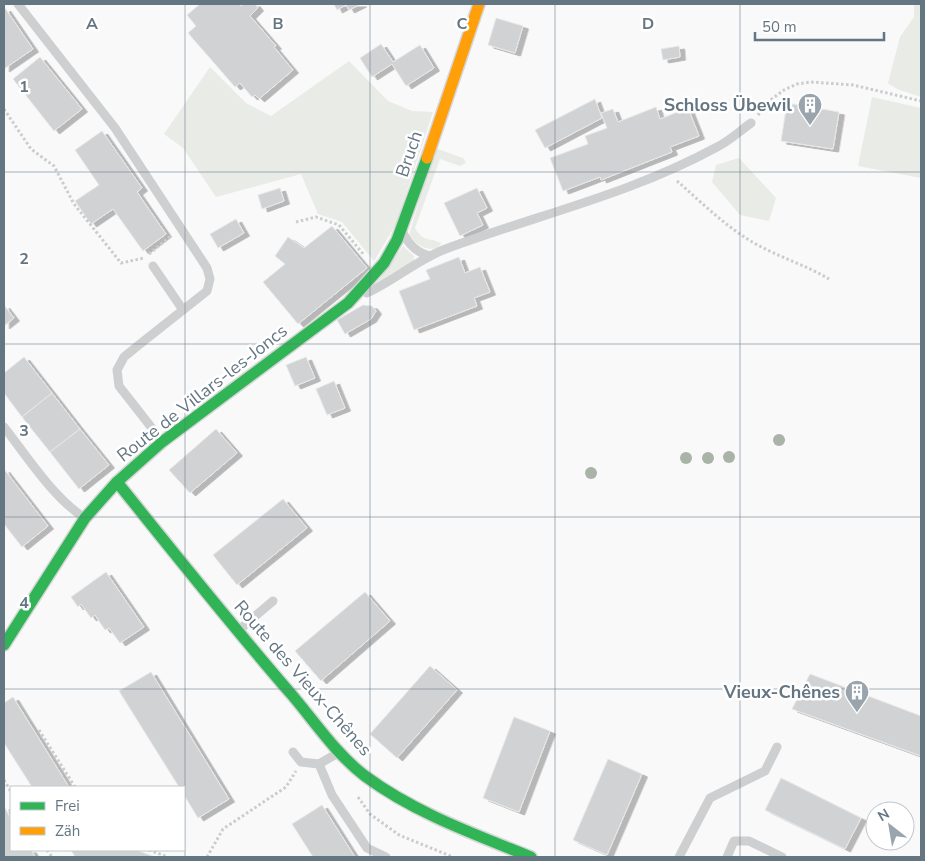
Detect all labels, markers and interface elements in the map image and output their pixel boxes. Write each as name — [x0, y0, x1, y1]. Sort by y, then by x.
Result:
scale bar — [755, 10, 884, 42]
text: A — [86, 13, 98, 35]
text: B — [272, 13, 284, 35]
text: C — [457, 13, 468, 35]
text: D — [642, 13, 654, 35]
text: 50 m — [762, 17, 797, 37]
text: 1 — [19, 76, 29, 98]
building icon: Schloss Übewil — [797, 92, 823, 126]
place label: Schloss Übewil — [664, 93, 792, 117]
street label: Bruch — [390, 128, 428, 180]
text: 2 — [19, 248, 29, 270]
street label: Route de Villars-les-Joncs — [112, 319, 292, 467]
text: 3 — [19, 420, 29, 442]
text: 4 — [19, 592, 29, 614]
street label: Route des Vieux-Chênes — [229, 595, 377, 761]
building icon: Vieux-Chênes — [844, 679, 870, 713]
place label: Vieux-Chênes — [723, 680, 840, 704]
legend — [10, 786, 185, 851]
text: Frei — [55, 796, 80, 816]
north arrow — [865, 801, 915, 851]
text: N — [874, 804, 893, 826]
text: Zäh — [55, 821, 80, 841]

